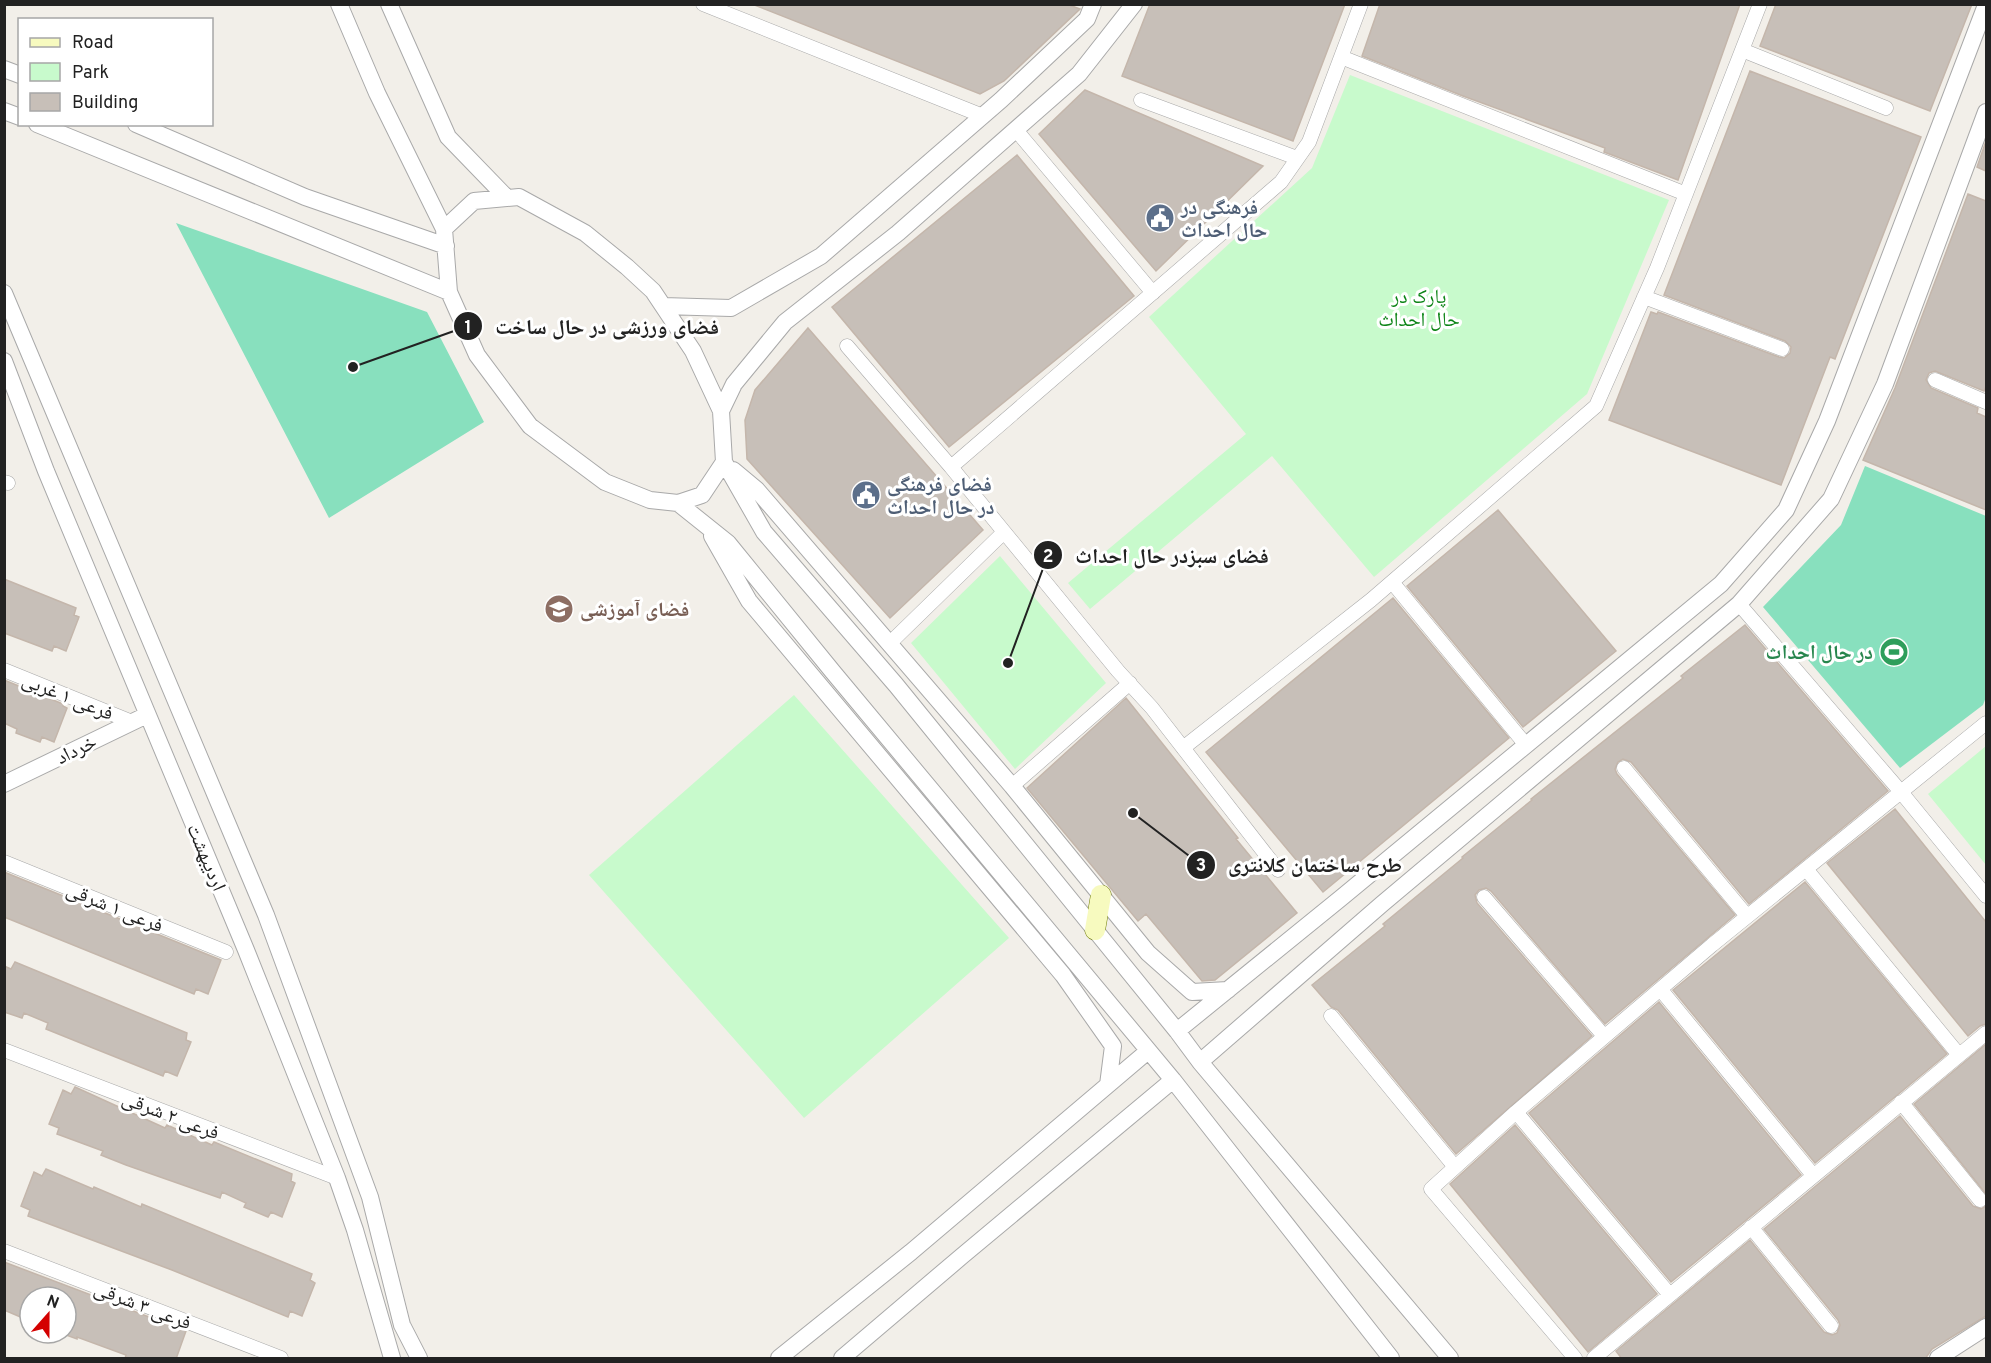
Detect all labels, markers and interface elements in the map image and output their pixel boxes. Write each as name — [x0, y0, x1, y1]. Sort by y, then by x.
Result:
legend — [18, 18, 213, 126]
text: Road — [72, 32, 114, 55]
text: Park — [72, 62, 109, 85]
text: Building — [72, 92, 138, 115]
place label: فرهنگی در حال احداث — [1180, 196, 1267, 245]
public building icon: فرهنگی در حال احداث — [1144, 202, 1176, 234]
park label: پارک در حال احداث — [1378, 285, 1460, 334]
callout: فضای ورزشی در حال ساخت — [453, 307, 731, 346]
text: فضای ورزشی در حال ساخت — [495, 315, 719, 342]
text: 1 — [464, 317, 472, 340]
place label: فضای فرهنگی در حال احداث — [887, 473, 994, 522]
public building icon: فضای فرهنگی در حال احداث — [850, 479, 882, 511]
callout: فضای سبزدر حال احداث — [1033, 536, 1281, 575]
text: فضای سبزدر حال احداث — [1075, 544, 1269, 571]
text: 2 — [1042, 546, 1054, 569]
school or university icon: فضای آموزشی — [543, 593, 575, 625]
place label: فضای آموزشی — [580, 598, 689, 624]
sports icon: در حال احداث — [1878, 636, 1910, 668]
place label: در حال احداث — [1766, 641, 1873, 667]
street label: فرعی ۱ غربی — [18, 668, 117, 728]
street label: خرداد — [52, 730, 102, 772]
street label: اردیبهشت — [179, 820, 231, 895]
callout: طرح ساختمان کلانتری — [1186, 845, 1414, 884]
text: طرح ساختمان کلانتری — [1228, 853, 1402, 880]
text: 3 — [1196, 855, 1206, 878]
street label: فرعی ۱ شرقی — [62, 878, 166, 940]
street label: فرعی ۲ شرقی — [118, 1086, 223, 1147]
street label: فرعی ۳ شرقی — [90, 1276, 195, 1337]
north arrow — [18, 1285, 78, 1345]
text: N — [44, 1291, 62, 1314]

